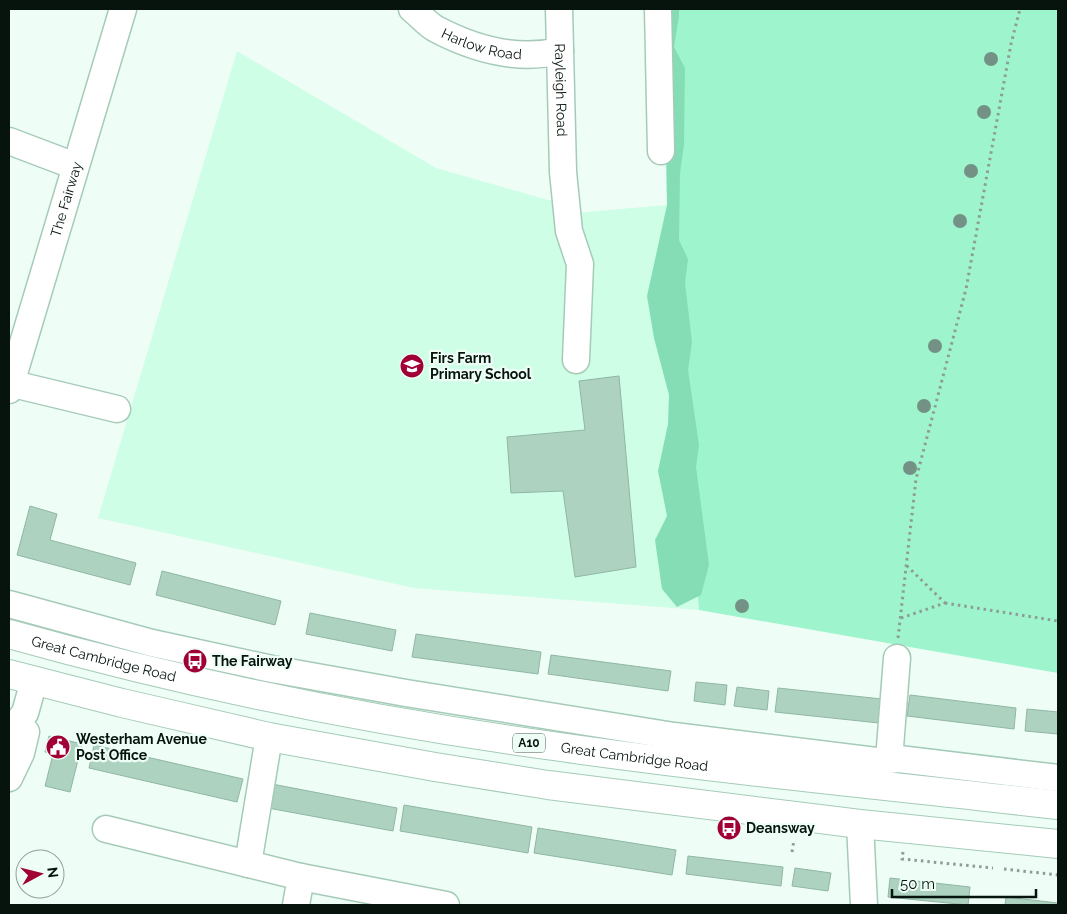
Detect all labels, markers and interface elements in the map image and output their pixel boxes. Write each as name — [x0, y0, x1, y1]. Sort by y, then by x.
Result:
street label: Harlow Road — [439, 25, 522, 62]
street label: Rayleigh Road — [552, 43, 570, 137]
street label: The Fairway — [47, 159, 85, 239]
place label: Firs Farm Primary School — [430, 350, 532, 382]
school or university icon: Firs Farm Primary School — [399, 353, 425, 379]
street label: Great Cambridge Road — [30, 633, 178, 685]
bus stop icon: The Fairway — [182, 648, 208, 674]
place label: The Fairway — [212, 653, 293, 669]
place label: Westerham Avenue Post Office — [76, 731, 207, 763]
public building icon: Westerham Avenue Post Office — [45, 734, 71, 760]
road number: A10 — [513, 734, 545, 752]
street label: Great Cambridge Road — [560, 739, 709, 774]
bus stop icon: Deansway — [716, 815, 742, 841]
place label: Deansway — [746, 820, 815, 836]
north arrow — [15, 849, 65, 899]
text: N — [44, 866, 61, 879]
scale bar — [892, 866, 1036, 898]
text: 50 m — [900, 875, 935, 893]

